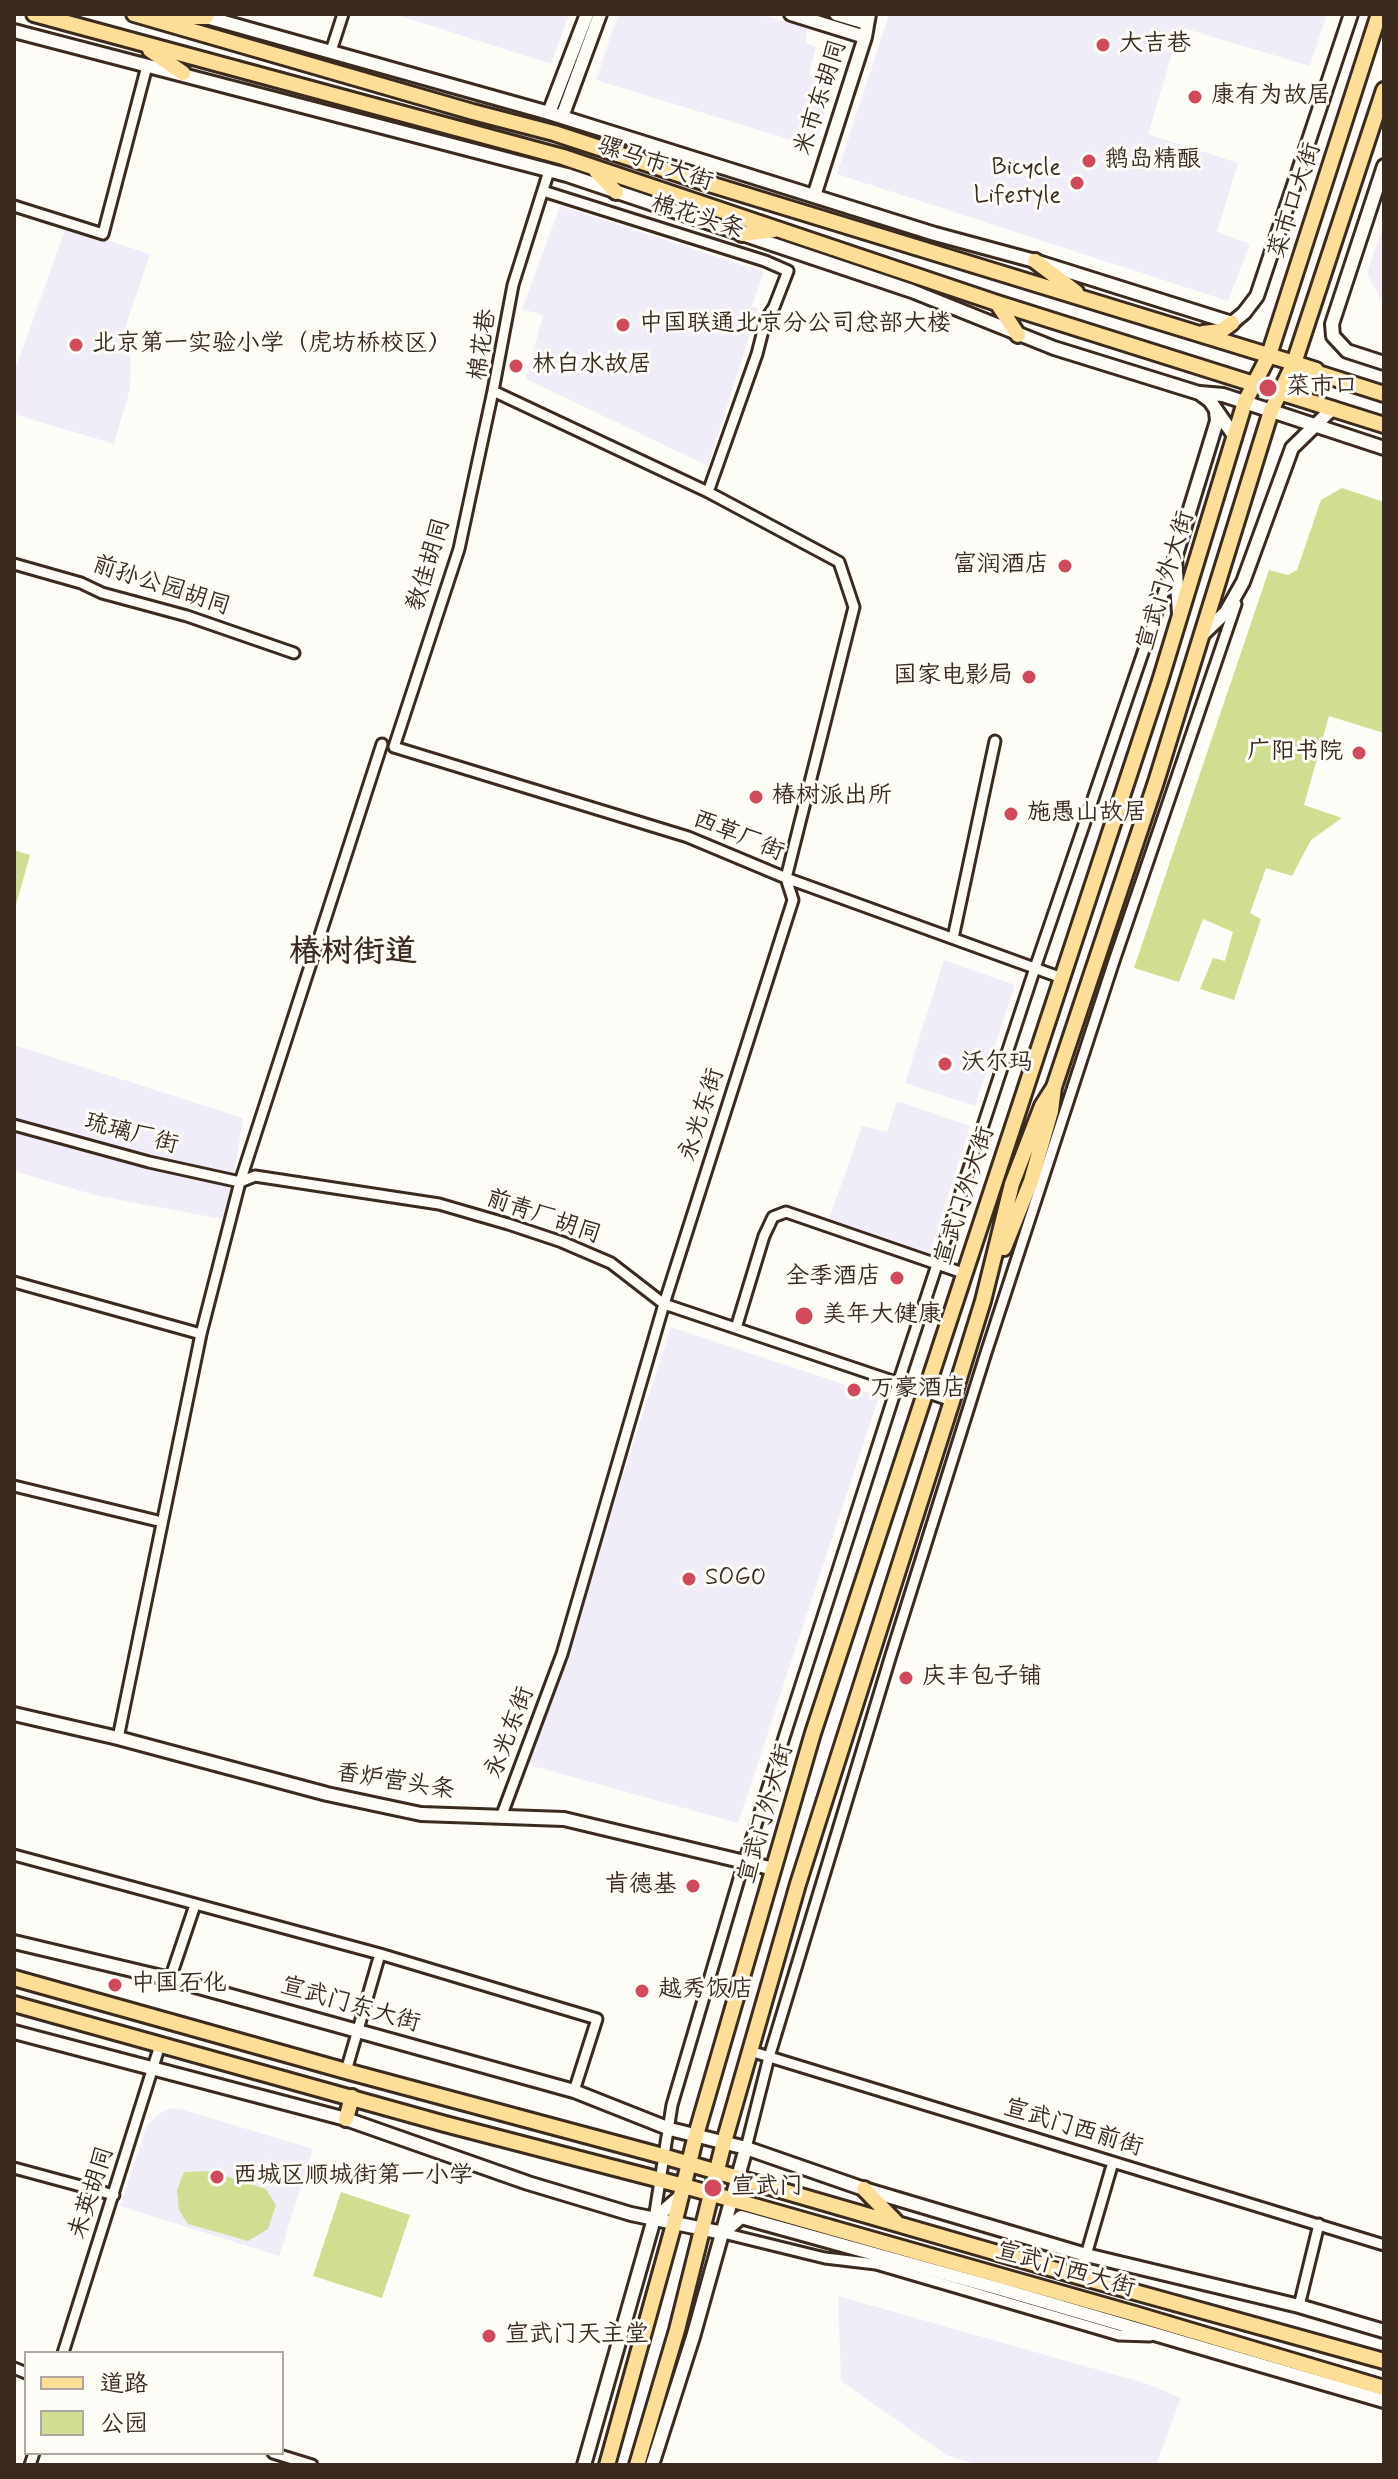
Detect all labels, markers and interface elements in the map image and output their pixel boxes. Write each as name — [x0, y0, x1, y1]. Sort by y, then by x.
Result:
place label: 大吉巷 — [1119, 31, 1191, 59]
street label: 米市东胡同 — [790, 36, 854, 160]
marker: 大吉巷 — [1094, 36, 1112, 54]
place label: 康有为故居 — [1211, 83, 1331, 111]
marker: 康有为故居 — [1186, 88, 1204, 106]
street label: 骡马市大街 — [594, 132, 716, 198]
street label: 菜市口大街 — [1264, 139, 1328, 263]
place label: 鹅岛精酿 — [1105, 147, 1201, 175]
marker: 鹅岛精酿 — [1080, 152, 1098, 170]
place label: Bicycle Lifestyle — [974, 155, 1061, 211]
marker: Bicycle Lifestyle — [1068, 174, 1086, 192]
street label: 棉花头条 — [647, 190, 747, 246]
street label: 棉花巷 — [465, 307, 503, 383]
place label: 中国联通北京分公司总部大楼 — [639, 311, 951, 339]
marker: 中国联通北京分公司总部大楼 — [614, 316, 632, 334]
place label: 北京第一实验小学（虎坊桥校区) — [92, 331, 437, 359]
marker: 北京第一实验小学（虎坊桥校区) — [67, 336, 85, 354]
place label: 林白水故居 — [532, 352, 652, 380]
marker: 林白水故居 — [507, 357, 525, 375]
place label: 菜市口 — [1286, 374, 1358, 402]
marker: 菜市口 — [1257, 377, 1279, 399]
street label: 宣武门外大街 — [1132, 508, 1202, 654]
street label: 教佳胡同 — [402, 515, 458, 615]
street label: 前孙公园胡同 — [88, 551, 234, 623]
place label: 富润酒店 — [953, 552, 1049, 580]
marker: 富润酒店 — [1056, 557, 1074, 575]
place label: 国家电影局 — [893, 663, 1013, 691]
marker: 国家电影局 — [1020, 668, 1038, 686]
place label: 广阳书院 — [1247, 739, 1343, 767]
marker: 广阳书院 — [1350, 744, 1368, 762]
place label: 椿树派出所 — [772, 783, 892, 811]
marker: 椿树派出所 — [747, 788, 765, 806]
place label: 施愚山故居 — [1027, 800, 1147, 828]
marker: 施愚山故居 — [1002, 805, 1020, 823]
street label: 西草厂街 — [688, 806, 788, 868]
district label: 椿树街道 — [289, 935, 417, 973]
place label: 沃尔玛 — [961, 1050, 1033, 1078]
marker: 沃尔玛 — [936, 1055, 954, 1073]
street label: 永光东街 — [674, 1065, 732, 1165]
street label: 琉璃厂街 — [81, 1109, 181, 1161]
street label: 宣武门外大街 — [930, 1123, 1002, 1269]
street label: 前青厂胡同 — [482, 1185, 604, 1251]
place label: 全季酒店 — [785, 1264, 881, 1292]
marker: 全季酒店 — [888, 1269, 906, 1287]
place label: 美年大健康 — [822, 1302, 942, 1330]
marker: 美年大健康 — [793, 1305, 815, 1327]
place label: 万豪酒店 — [870, 1376, 966, 1404]
marker: 万豪酒店 — [845, 1381, 863, 1399]
place label: SOGO — [705, 1565, 766, 1593]
marker: SOGO — [680, 1570, 698, 1588]
place label: 庆丰包子铺 — [922, 1664, 1042, 1692]
marker: 庆丰包子铺 — [897, 1669, 915, 1687]
street label: 永光东街 — [480, 1683, 542, 1783]
street label: 宣武门外大街 — [733, 1741, 801, 1887]
street label: 香炉营头条 — [333, 1759, 457, 1807]
place label: 肯德基 — [605, 1872, 677, 1900]
marker: 肯德基 — [684, 1877, 702, 1895]
place label: 中国石化 — [131, 1971, 227, 1999]
street label: 宣武门东大街 — [277, 1972, 423, 2040]
marker: 中国石化 — [106, 1976, 124, 1994]
place label: 越秀饭店 — [658, 1977, 754, 2005]
marker: 越秀饭店 — [633, 1982, 651, 2000]
street label: 宣武门西前街 — [1000, 2094, 1146, 2164]
street label: 未英胡同 — [64, 2143, 122, 2243]
place label: 西城区顺城街第一小学 — [233, 2163, 473, 2191]
marker: 西城区顺城街第一小学 — [208, 2168, 226, 2186]
place label: 宣武门 — [731, 2174, 803, 2202]
marker: 宣武门 — [702, 2177, 724, 2199]
street label: 宣武门西大街 — [992, 2237, 1138, 2305]
place label: 宣武门天主堂 — [505, 2322, 649, 2350]
marker: 宣武门天主堂 — [480, 2327, 498, 2345]
legend — [24, 2351, 284, 2455]
text: 道路 — [100, 2369, 148, 2400]
text: 公园 — [100, 2409, 148, 2440]

